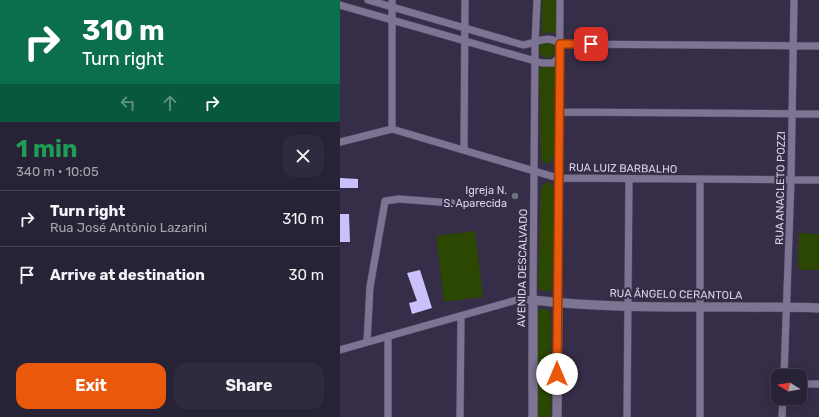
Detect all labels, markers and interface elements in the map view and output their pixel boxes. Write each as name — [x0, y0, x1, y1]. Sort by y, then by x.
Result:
text: 310 m — [82, 14, 165, 47]
icon: right — [16, 16, 68, 68]
pin — [574, 27, 608, 61]
icon: arrive — [580, 33, 602, 55]
text: Turn right — [82, 48, 164, 70]
icon: left — [117, 92, 139, 114]
icon: ahead — [159, 92, 181, 114]
icon: right — [201, 92, 223, 114]
street label: RUA ANACLETO POZZI — [773, 131, 788, 245]
text: 1 min — [16, 135, 77, 163]
button: close — [282, 135, 324, 177]
street label: RUA LUIZ BARBALHO — [569, 161, 677, 176]
text: 340 m · 10:05 — [16, 164, 99, 179]
place label: Igreja N. S. Aparecida — [443, 184, 507, 210]
marker: Igreja N. S. Aparecida — [510, 191, 520, 201]
text: Turn right — [50, 202, 125, 220]
icon: right — [16, 208, 38, 230]
street label: AVENIDA DESCALVADO — [515, 209, 530, 327]
text: 310 m — [282, 210, 324, 228]
text: Rua José Antônio Lazarini — [50, 220, 207, 235]
icon: arrive — [16, 264, 38, 286]
text: Arrive at destination — [50, 266, 205, 284]
text: 30 m — [288, 266, 324, 284]
street label: RUA ÂNGELO CERANTOLA — [609, 287, 743, 302]
position arrow — [536, 353, 578, 395]
button: Exit — [16, 363, 166, 409]
button: Share — [174, 363, 324, 409]
north arrow — [771, 369, 807, 405]
map controls — [771, 369, 807, 405]

